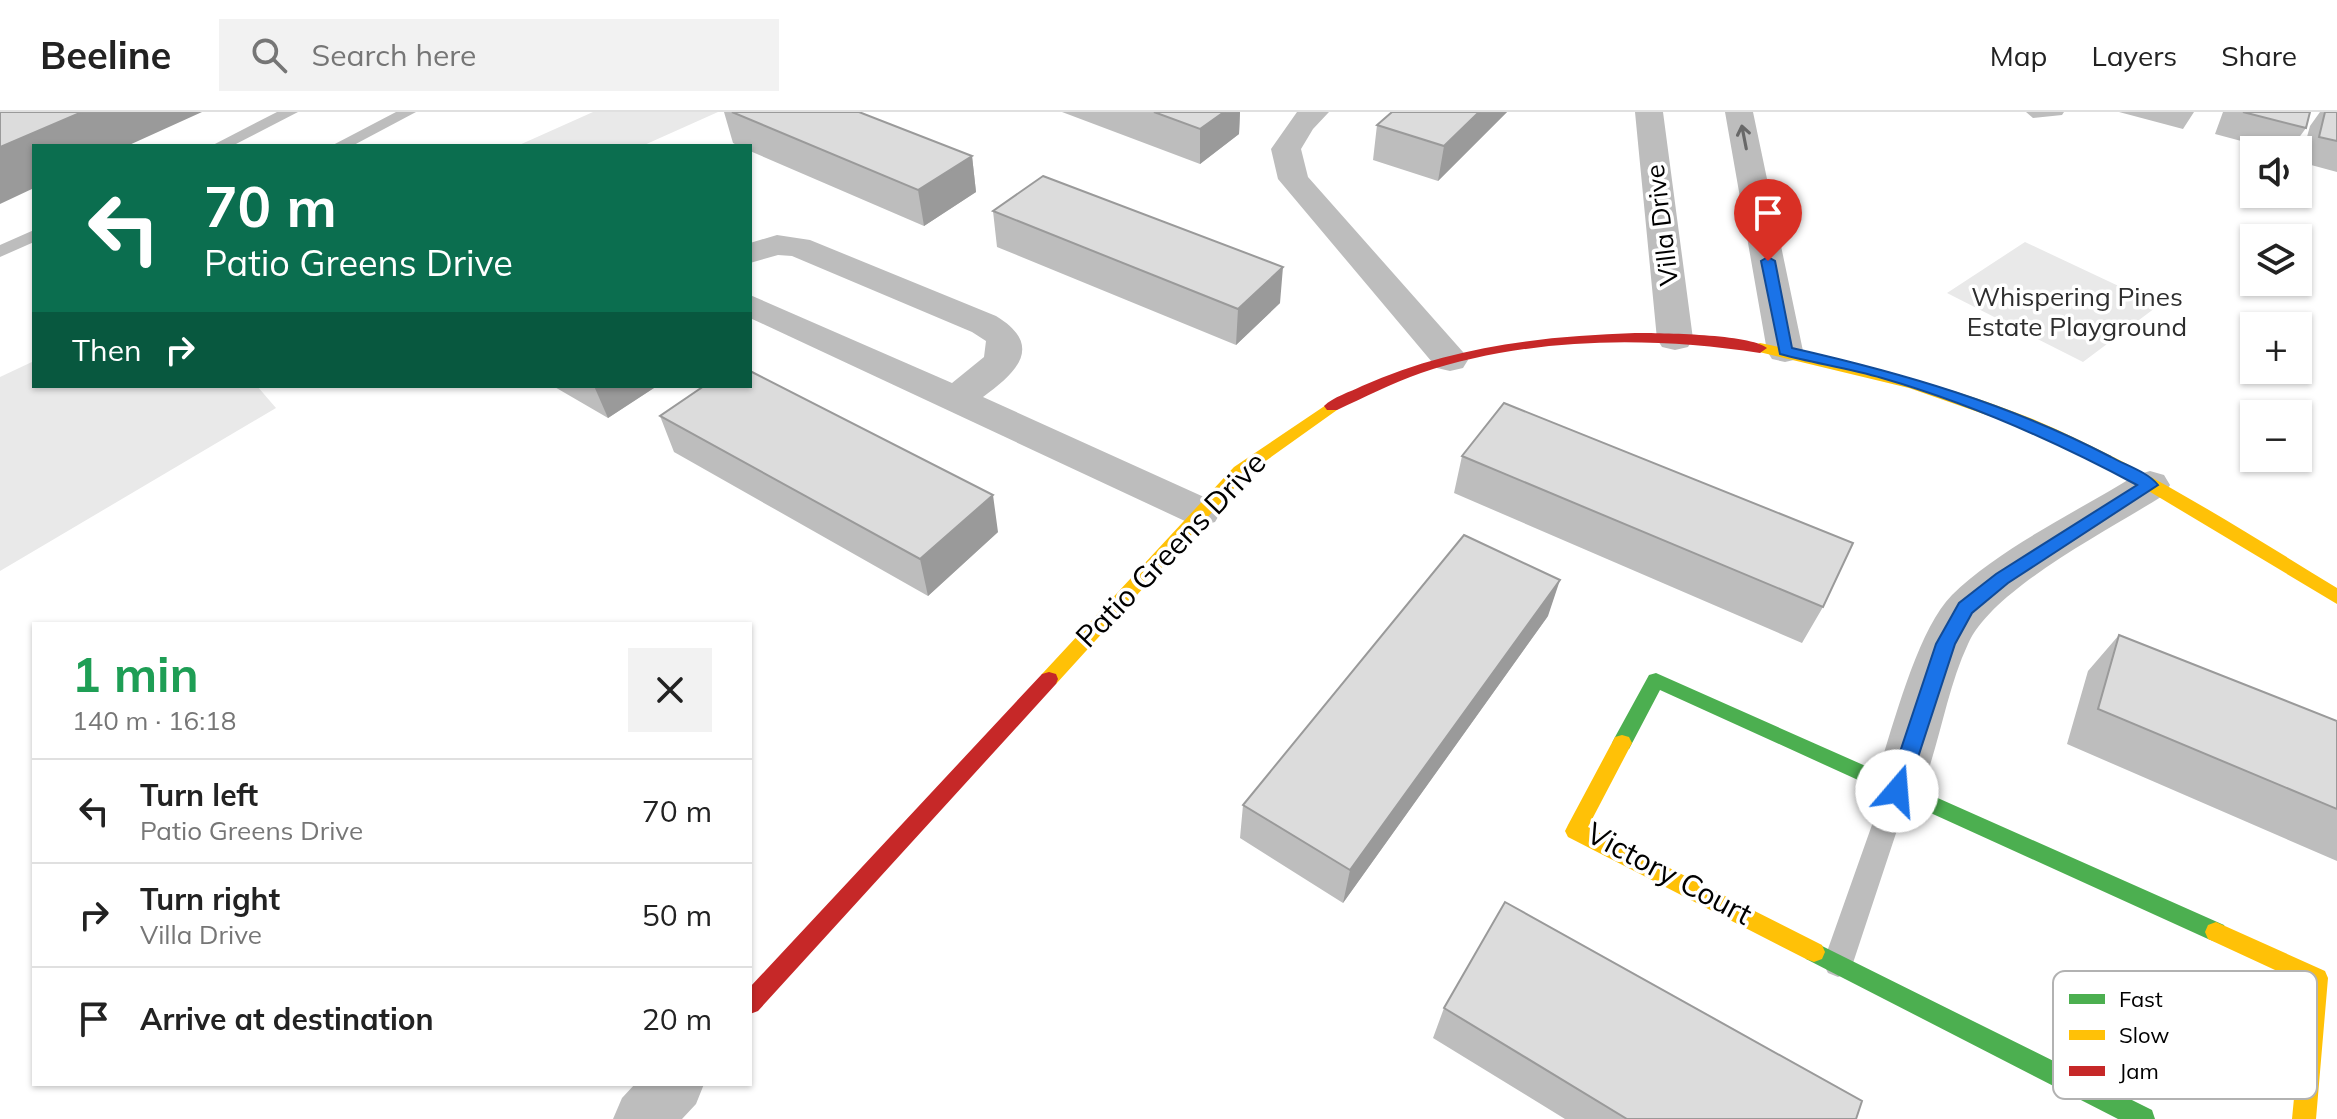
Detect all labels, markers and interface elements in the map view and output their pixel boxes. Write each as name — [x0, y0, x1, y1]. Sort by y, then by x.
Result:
search box — [219, 19, 779, 91]
text: Beeline — [40, 31, 171, 79]
icon: search — [247, 33, 291, 77]
text: Search here — [311, 36, 476, 74]
text: Map — [1990, 38, 2047, 73]
text: Layers — [2091, 38, 2177, 73]
text: Share — [2221, 38, 2297, 73]
one-way arrow — [1735, 125, 1750, 150]
map controls — [2240, 136, 2312, 472]
button: sound — [2240, 136, 2312, 208]
street label: Villa Drive — [1638, 163, 1685, 288]
text: 70 m — [204, 171, 337, 241]
icon: left — [72, 176, 176, 280]
pin — [1734, 179, 1802, 261]
icon: arrive — [1746, 191, 1790, 235]
button: layers — [2240, 224, 2312, 296]
text: Patio Greens Drive — [204, 240, 513, 285]
park label: Whispering Pines Estate Playground — [1967, 280, 2187, 343]
button: + — [2240, 312, 2312, 384]
icon: right — [158, 328, 202, 372]
text: Then — [72, 331, 142, 369]
button: − — [2240, 400, 2312, 472]
street label: Patio Greens Drive — [1067, 444, 1273, 655]
text: 1 min — [72, 644, 199, 704]
button: close — [628, 648, 712, 732]
text: 140 m · 16:18 — [72, 704, 236, 737]
position arrow — [1855, 749, 1939, 833]
text: Turn left — [140, 776, 258, 814]
icon: left — [72, 789, 116, 833]
text: 70 m — [642, 792, 712, 830]
text: Patio Greens Drive — [140, 814, 363, 847]
street label: Victory Court — [1580, 814, 1759, 933]
text: Turn right — [140, 880, 280, 918]
icon: right — [72, 893, 116, 937]
text: 50 m — [642, 896, 712, 934]
text: Villa Drive — [140, 918, 262, 951]
legend — [2053, 971, 2317, 1099]
text: Fast — [2119, 985, 2163, 1013]
icon: arrive — [72, 997, 116, 1041]
text: Arrive at destination — [140, 1000, 434, 1038]
text: 20 m — [642, 1000, 712, 1038]
text: Slow — [2119, 1021, 2169, 1049]
text: Jam — [2119, 1057, 2159, 1085]

